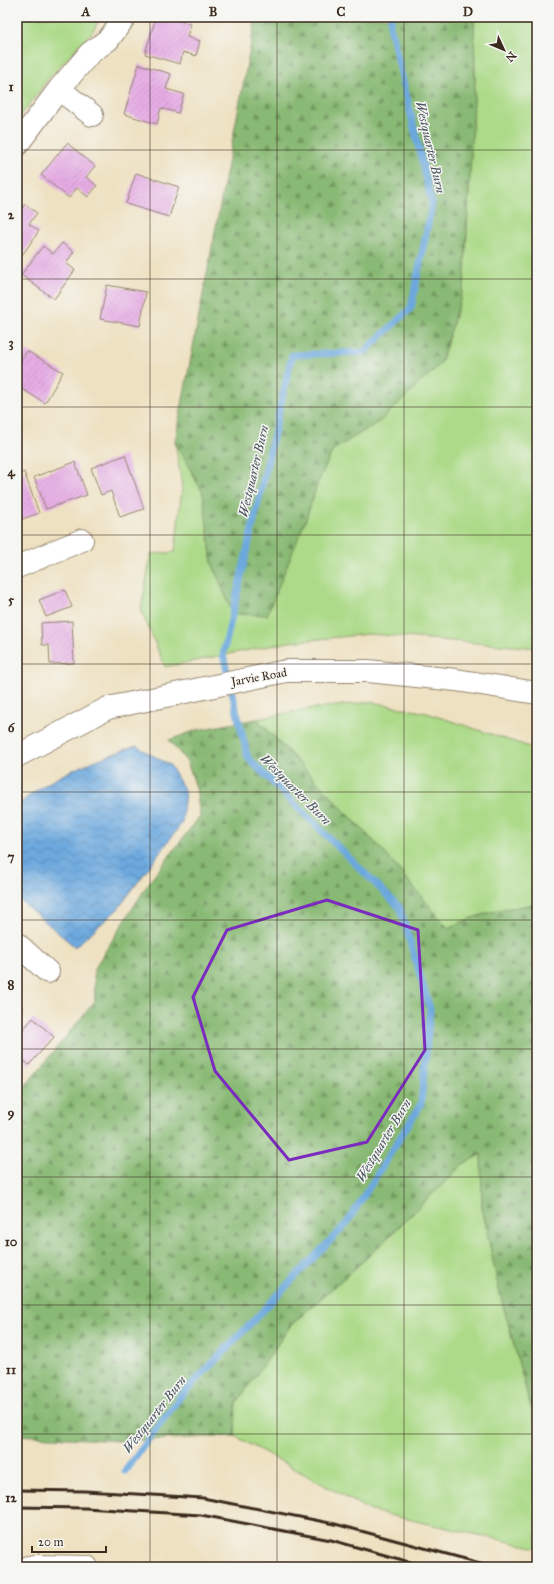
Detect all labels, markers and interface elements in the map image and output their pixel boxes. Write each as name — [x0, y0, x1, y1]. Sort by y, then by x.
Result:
text: A — [81, 4, 91, 20]
text: B — [209, 4, 218, 20]
text: C — [337, 4, 346, 20]
text: D — [463, 4, 473, 20]
north arrow — [484, 30, 524, 70]
text: N — [502, 49, 519, 65]
text: 1 — [8, 79, 14, 95]
water label: Westquarter Burn — [412, 100, 448, 195]
text: 2 — [8, 207, 15, 223]
text: 3 — [8, 335, 14, 351]
water label: Westquarter Burn — [236, 424, 272, 519]
text: 4 — [7, 464, 15, 480]
text: 5 — [8, 592, 15, 608]
street label: Jarvie Road — [228, 665, 288, 690]
text: 6 — [8, 720, 16, 736]
water label: Westquarter Burn — [256, 751, 334, 829]
text: 7 — [8, 849, 15, 865]
text: 8 — [8, 977, 15, 993]
water label: Westquarter Burn — [353, 1096, 415, 1185]
text: 9 — [8, 1105, 15, 1121]
text: 10 — [5, 1234, 18, 1250]
text: 11 — [6, 1362, 16, 1378]
water label: Westquarter Burn — [120, 1373, 190, 1456]
text: 12 — [5, 1490, 17, 1506]
scale bar — [32, 1528, 106, 1554]
text: 20 m — [38, 1535, 64, 1549]

